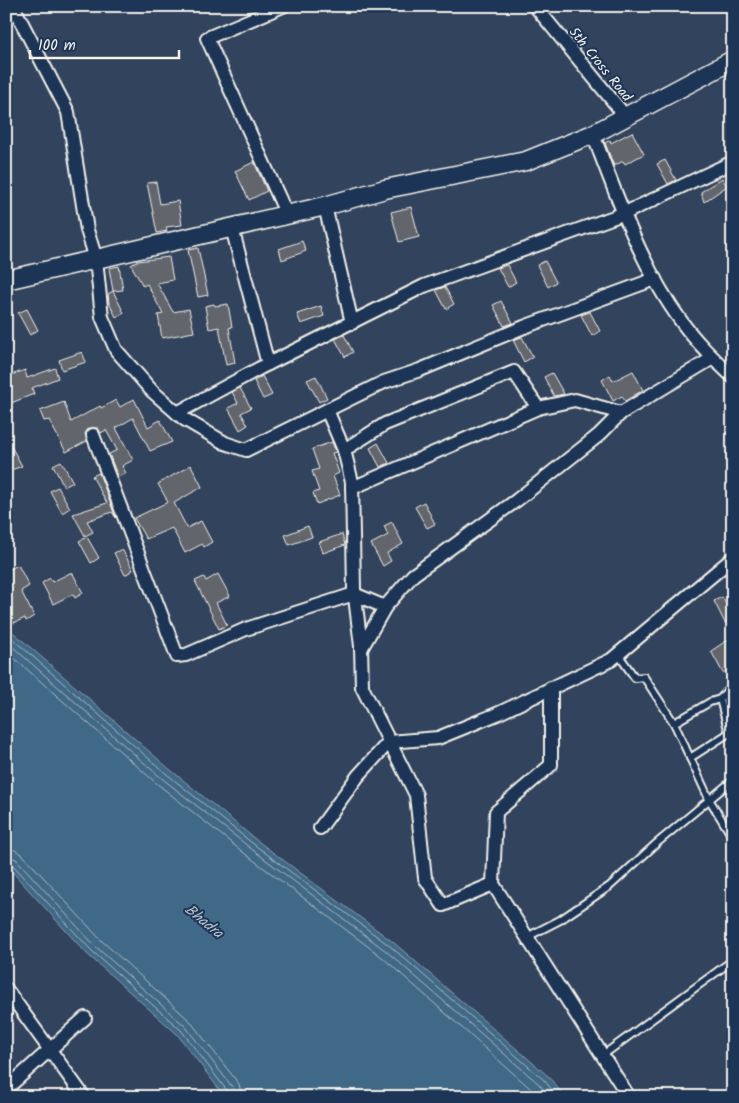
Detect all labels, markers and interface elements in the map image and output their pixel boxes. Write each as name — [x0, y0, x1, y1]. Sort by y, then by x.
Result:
street label: 5th Cross Road — [563, 22, 638, 108]
scale bar — [30, 28, 179, 60]
text: 100 m — [38, 34, 76, 58]
water label: Bhadra — [179, 899, 229, 946]

